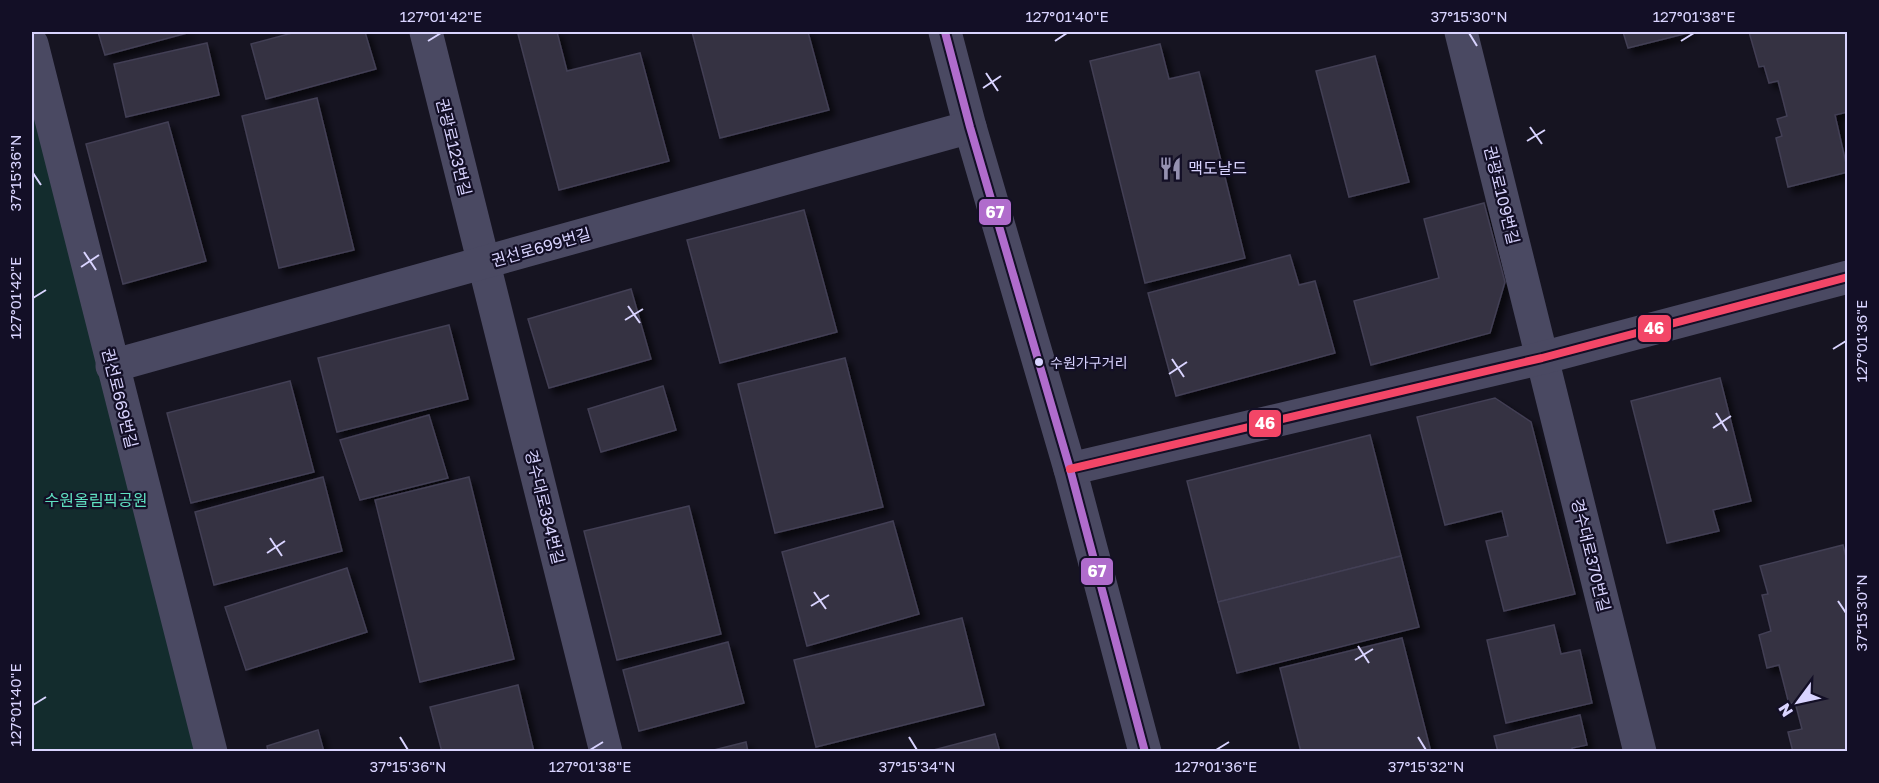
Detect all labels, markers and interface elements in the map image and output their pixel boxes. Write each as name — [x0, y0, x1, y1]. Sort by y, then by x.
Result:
text: 127°01'42"E — [400, 7, 482, 25]
text: 127°01'40"E — [1025, 7, 1109, 25]
text: 37°15'30"N — [1430, 7, 1508, 25]
text: 127°01'38"E — [1653, 7, 1735, 25]
street label: 권광로123번길 — [432, 96, 476, 198]
text: 37°15'36"N — [6, 135, 24, 211]
street label: 권광로109번길 — [1480, 144, 1524, 246]
restaurant icon: 맥도날드 — [1157, 155, 1183, 181]
place label: 맥도날드 — [1188, 158, 1247, 178]
line badge: 67 — [978, 198, 1012, 226]
text: 67 — [986, 202, 1005, 222]
street label: 권선로699번길 — [489, 223, 593, 271]
text: 127°01'42"E — [6, 257, 24, 339]
text: 127°01'36"E — [1852, 300, 1870, 382]
line badge: 46 — [1637, 314, 1672, 343]
text: 46 — [1644, 318, 1664, 338]
street label: 권선로669번길 — [98, 346, 142, 450]
place label: 수원가구거리 — [1050, 354, 1127, 371]
marker: 수원가구거리 — [1033, 356, 1045, 368]
line badge: 46 — [1248, 409, 1282, 438]
text: 46 — [1255, 413, 1275, 433]
street label: 경수대로384번길 — [521, 448, 569, 566]
park label: 수원올림픽공원 — [44, 490, 148, 510]
street label: 경수대로370번길 — [1567, 496, 1615, 614]
line badge: 67 — [1080, 557, 1114, 586]
text: 67 — [1088, 561, 1107, 581]
text: 37°15'30"N — [1852, 574, 1870, 652]
text: 127°01'40"E — [6, 663, 24, 747]
north arrow — [1768, 672, 1828, 732]
text: N — [1774, 700, 1797, 721]
text: 37°15'36"N — [370, 757, 446, 775]
text: 127°01'38"E — [549, 757, 631, 775]
text: 37°15'34"N — [878, 757, 956, 775]
text: 127°01'36"E — [1175, 757, 1257, 775]
text: 37°15'32"N — [1388, 757, 1464, 775]

